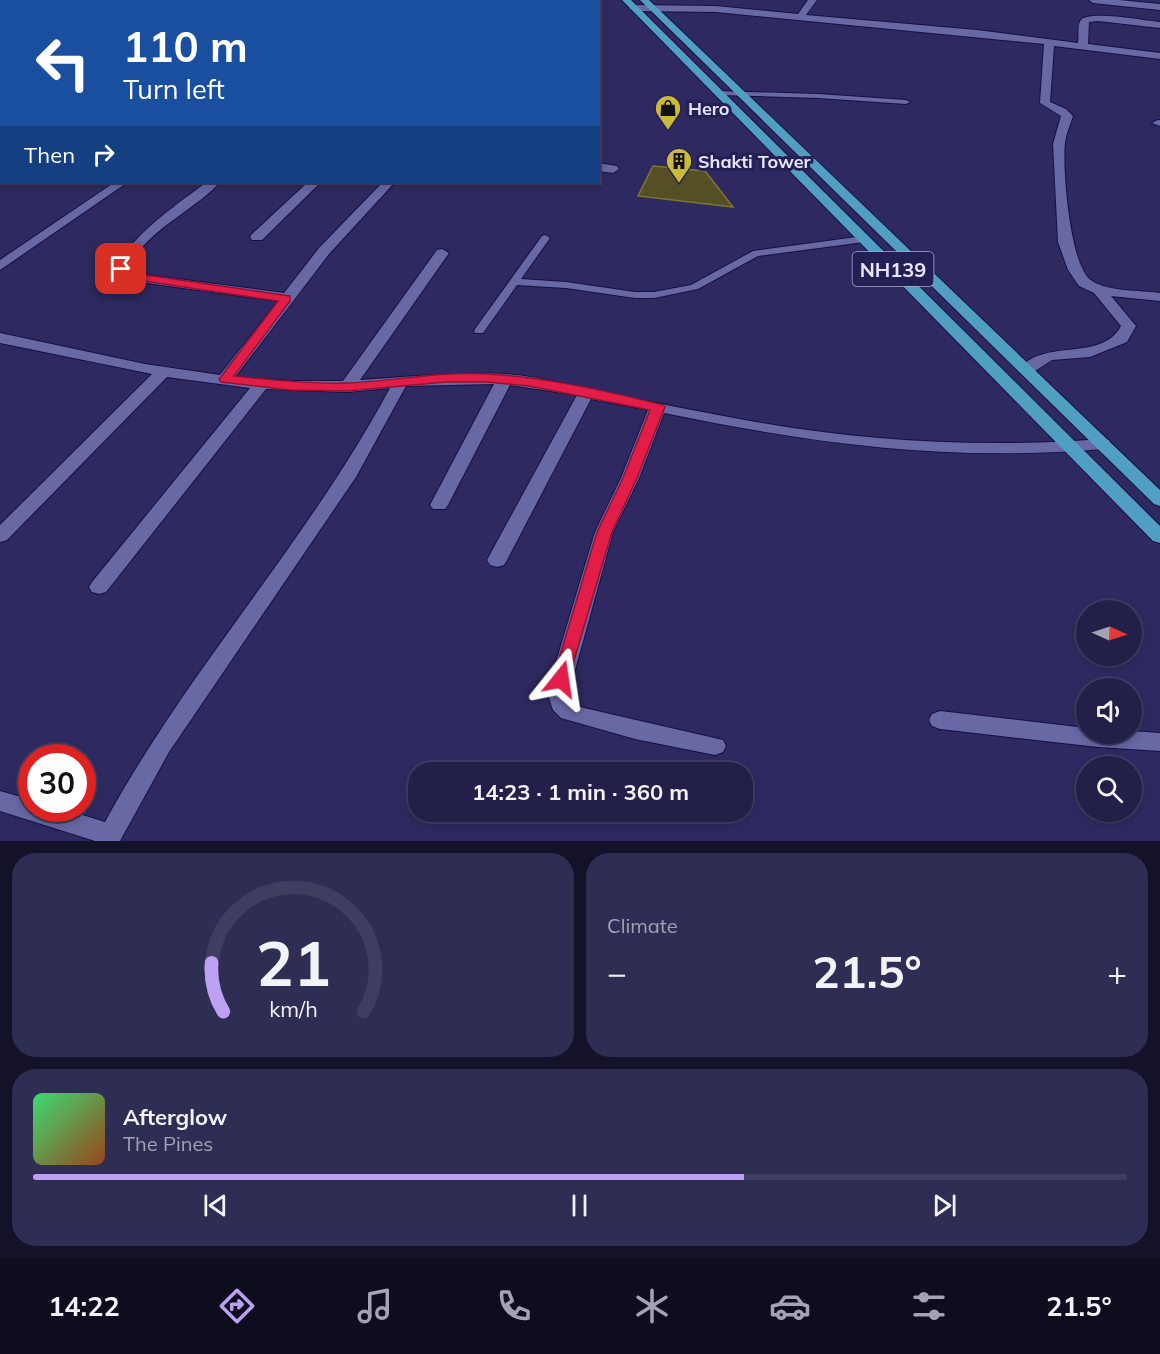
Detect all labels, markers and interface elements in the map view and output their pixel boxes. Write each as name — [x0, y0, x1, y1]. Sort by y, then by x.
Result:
text: 110 m — [123, 20, 248, 73]
icon: left — [24, 24, 102, 102]
text: Turn left — [123, 72, 225, 106]
shop icon: Hero — [653, 93, 683, 131]
place label: Hero — [688, 97, 729, 120]
icon: right — [87, 138, 120, 171]
text: Then — [24, 141, 75, 169]
building icon: Shakti Tower — [664, 146, 694, 184]
place label: Shakti Tower — [698, 150, 812, 173]
pin — [95, 243, 146, 294]
icon: arrive — [104, 252, 137, 285]
road number: NH139 — [852, 252, 934, 286]
north arrow — [1076, 600, 1142, 666]
map controls — [1076, 600, 1142, 822]
position arrow — [529, 647, 593, 711]
button: sound — [1076, 678, 1142, 744]
speed limit sign: 30 — [18, 744, 96, 822]
button: search — [1076, 756, 1142, 822]
text: 14:23 · 1 min · 360 m — [472, 778, 689, 806]
text: Climate — [607, 913, 678, 938]
text: 21 — [256, 923, 330, 1002]
text: 21.5° — [812, 943, 922, 999]
text: − — [607, 952, 627, 993]
text: + — [1107, 952, 1127, 993]
text: km/h — [269, 995, 317, 1022]
text: Afterglow — [123, 1103, 227, 1131]
text: The Pines — [123, 1131, 213, 1156]
icon: previous — [199, 1189, 232, 1222]
icon: pause — [563, 1189, 596, 1222]
icon: next — [928, 1189, 961, 1222]
icon: directions — [216, 1285, 258, 1327]
icon: music — [354, 1285, 396, 1327]
icon: phone — [493, 1285, 535, 1327]
icon: climate — [631, 1285, 673, 1327]
icon: car — [769, 1285, 811, 1327]
icon: filters — [908, 1285, 950, 1327]
text: 14:22 — [48, 1289, 120, 1323]
text: 21.5° — [1046, 1289, 1112, 1323]

